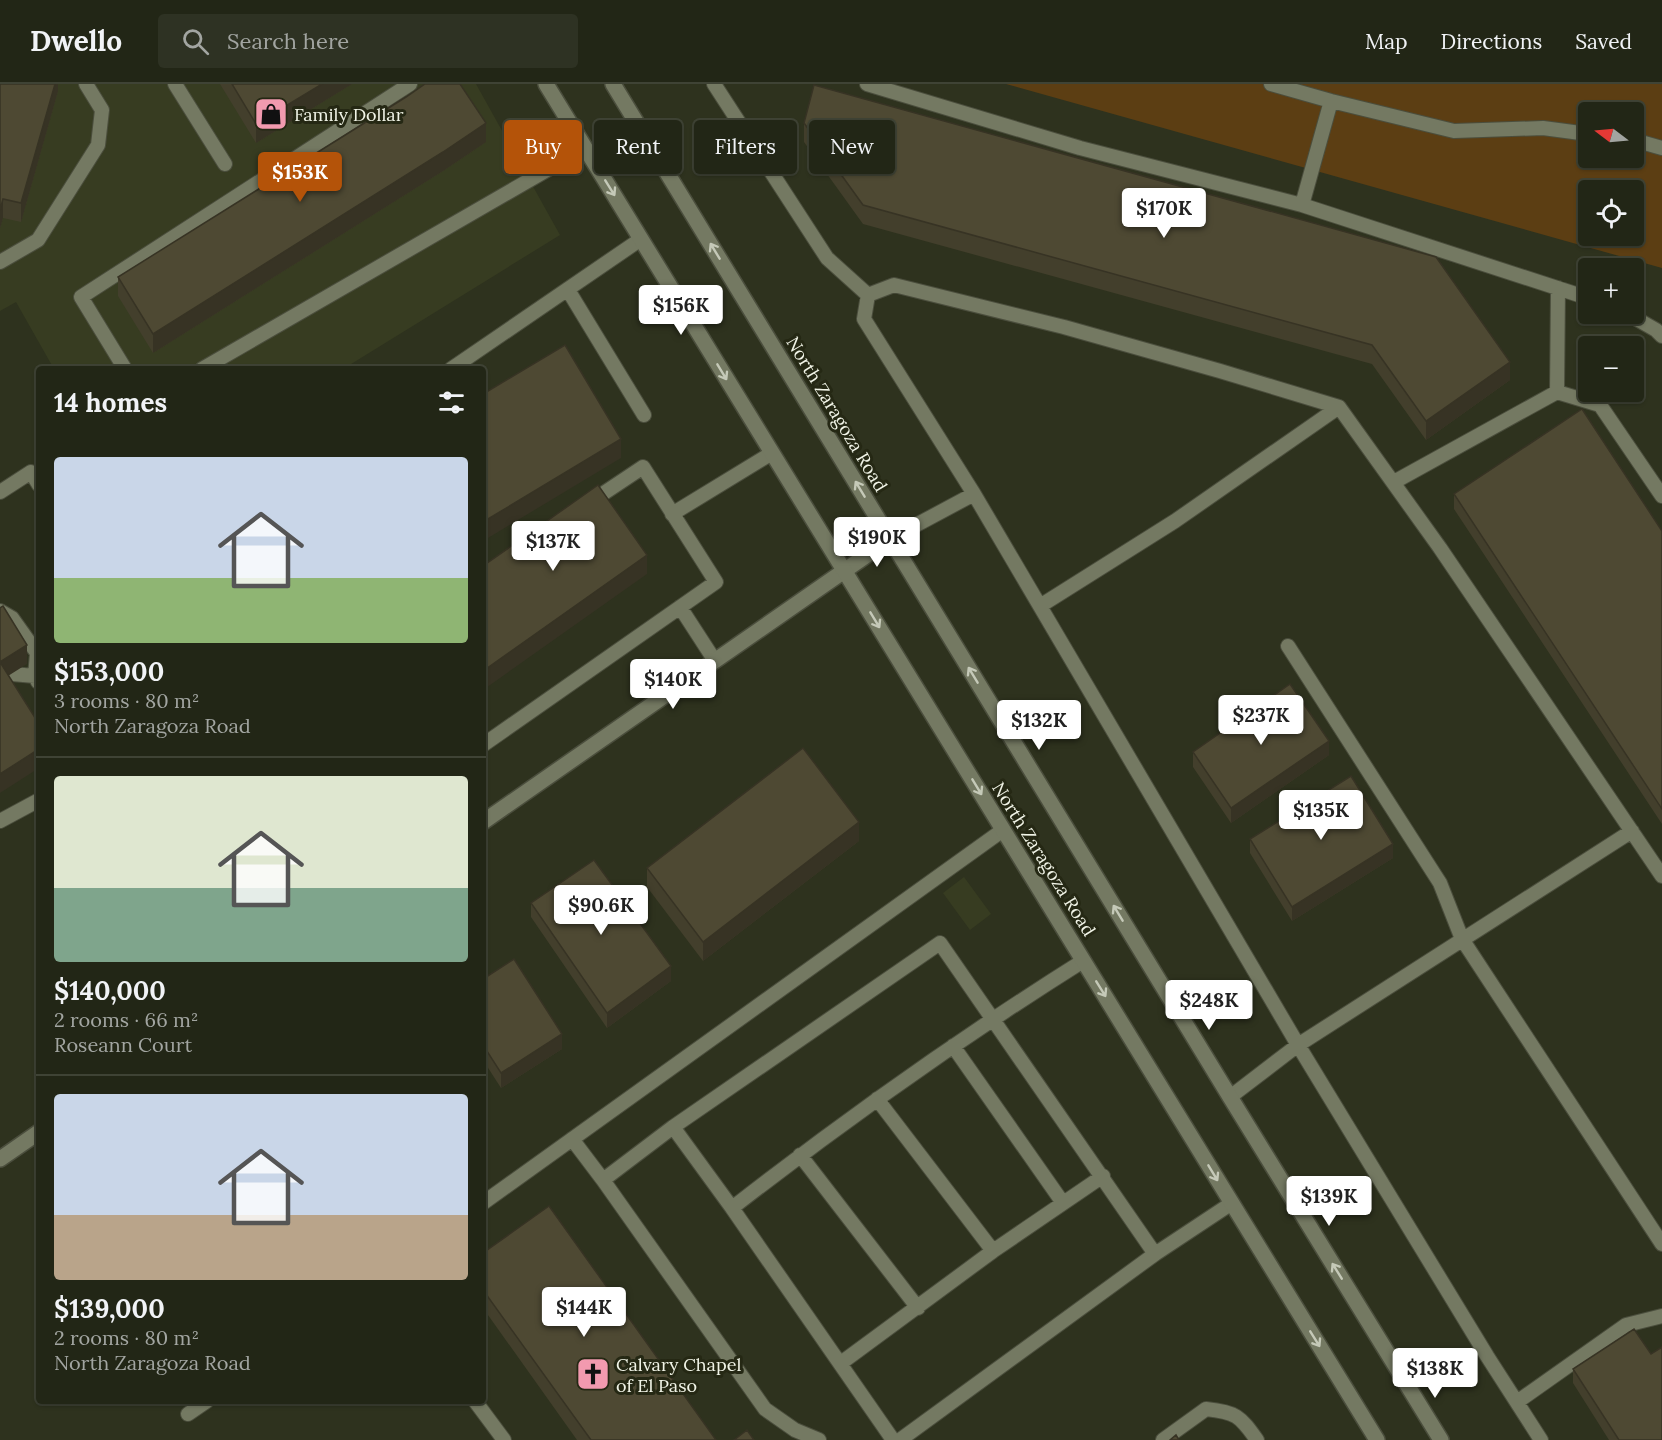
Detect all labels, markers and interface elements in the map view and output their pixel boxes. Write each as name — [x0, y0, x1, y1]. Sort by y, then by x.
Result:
search box — [158, 14, 578, 68]
text: Dwello — [30, 23, 122, 59]
icon: search — [179, 25, 212, 58]
text: Search here — [227, 27, 349, 55]
text: Map — [1365, 28, 1408, 55]
text: Directions — [1441, 28, 1542, 55]
text: Saved — [1575, 28, 1632, 55]
shop icon: Family Dollar — [253, 96, 289, 132]
north arrow — [1578, 102, 1644, 168]
map controls — [1578, 102, 1644, 402]
place label: Family Dollar — [294, 103, 404, 126]
chip: Buy — [504, 120, 582, 174]
chip: Rent — [594, 120, 682, 174]
chip: Filters — [694, 120, 797, 174]
chip: New — [809, 120, 895, 174]
pin: $153K — [258, 152, 342, 203]
text: $153K — [272, 159, 328, 184]
one-way arrow — [604, 179, 616, 196]
button: locate — [1578, 180, 1644, 246]
pin: $170K — [1122, 188, 1206, 239]
text: $170K — [1136, 195, 1192, 220]
one-way arrow — [708, 242, 721, 259]
button: + — [1578, 258, 1644, 324]
pin: $156K — [639, 285, 723, 336]
text: $156K — [653, 292, 709, 317]
street label: North Zaragoza Road — [782, 332, 893, 496]
button: − — [1578, 336, 1644, 402]
one-way arrow — [717, 363, 729, 380]
text: 14 homes — [54, 386, 167, 419]
icon: filters — [435, 386, 468, 419]
one-way arrow — [853, 481, 865, 498]
icon: home — [207, 496, 315, 604]
pin: $190K — [835, 517, 919, 568]
pin: $137K — [511, 521, 595, 572]
text: $190K — [848, 524, 906, 549]
text: $137K — [526, 528, 580, 553]
one-way arrow — [869, 611, 881, 628]
text: $153,000 — [54, 655, 164, 688]
pin: $140K — [631, 659, 715, 710]
text: $140K — [644, 666, 702, 691]
one-way arrow — [967, 667, 979, 684]
text: 3 rooms · 80 m² — [54, 688, 199, 713]
pin: $237K — [1219, 695, 1303, 746]
pin: $132K — [997, 700, 1081, 751]
text: $237K — [1232, 702, 1290, 727]
text: $132K — [1011, 707, 1067, 732]
text: North Zaragoza Road — [54, 713, 251, 738]
one-way arrow — [971, 778, 983, 795]
street label: North Zaragoza Road — [987, 778, 1101, 940]
pin: $135K — [1279, 790, 1363, 841]
text: $135K — [1293, 797, 1349, 822]
icon: home — [207, 815, 315, 923]
pin: $90.6K — [552, 885, 650, 936]
text: $90.6K — [568, 892, 634, 917]
one-way arrow — [1112, 905, 1124, 922]
text: $140,000 — [54, 974, 166, 1007]
one-way arrow — [1095, 980, 1107, 997]
pin: $248K — [1167, 980, 1251, 1031]
text: $248K — [1179, 987, 1239, 1012]
text: 2 rooms · 66 m² — [54, 1007, 199, 1032]
text: Roseann Court — [54, 1032, 192, 1057]
icon: home — [207, 1133, 315, 1241]
one-way arrow — [1208, 1164, 1220, 1181]
pin: $139K — [1287, 1176, 1371, 1227]
text: $139K — [1301, 1183, 1357, 1208]
one-way arrow — [1330, 1263, 1342, 1280]
pin: $144K — [542, 1287, 626, 1338]
text: $139,000 — [54, 1292, 165, 1325]
text: $144K — [556, 1294, 612, 1319]
text: 2 rooms · 80 m² — [54, 1325, 199, 1350]
one-way arrow — [1310, 1330, 1322, 1347]
pin: $138K — [1393, 1348, 1477, 1399]
text: North Zaragoza Road — [54, 1350, 251, 1375]
place label: Calvary Chapel of El Paso — [616, 1353, 741, 1397]
text: $138K — [1407, 1355, 1463, 1380]
church icon: Calvary Chapel of El Paso — [575, 1356, 611, 1392]

